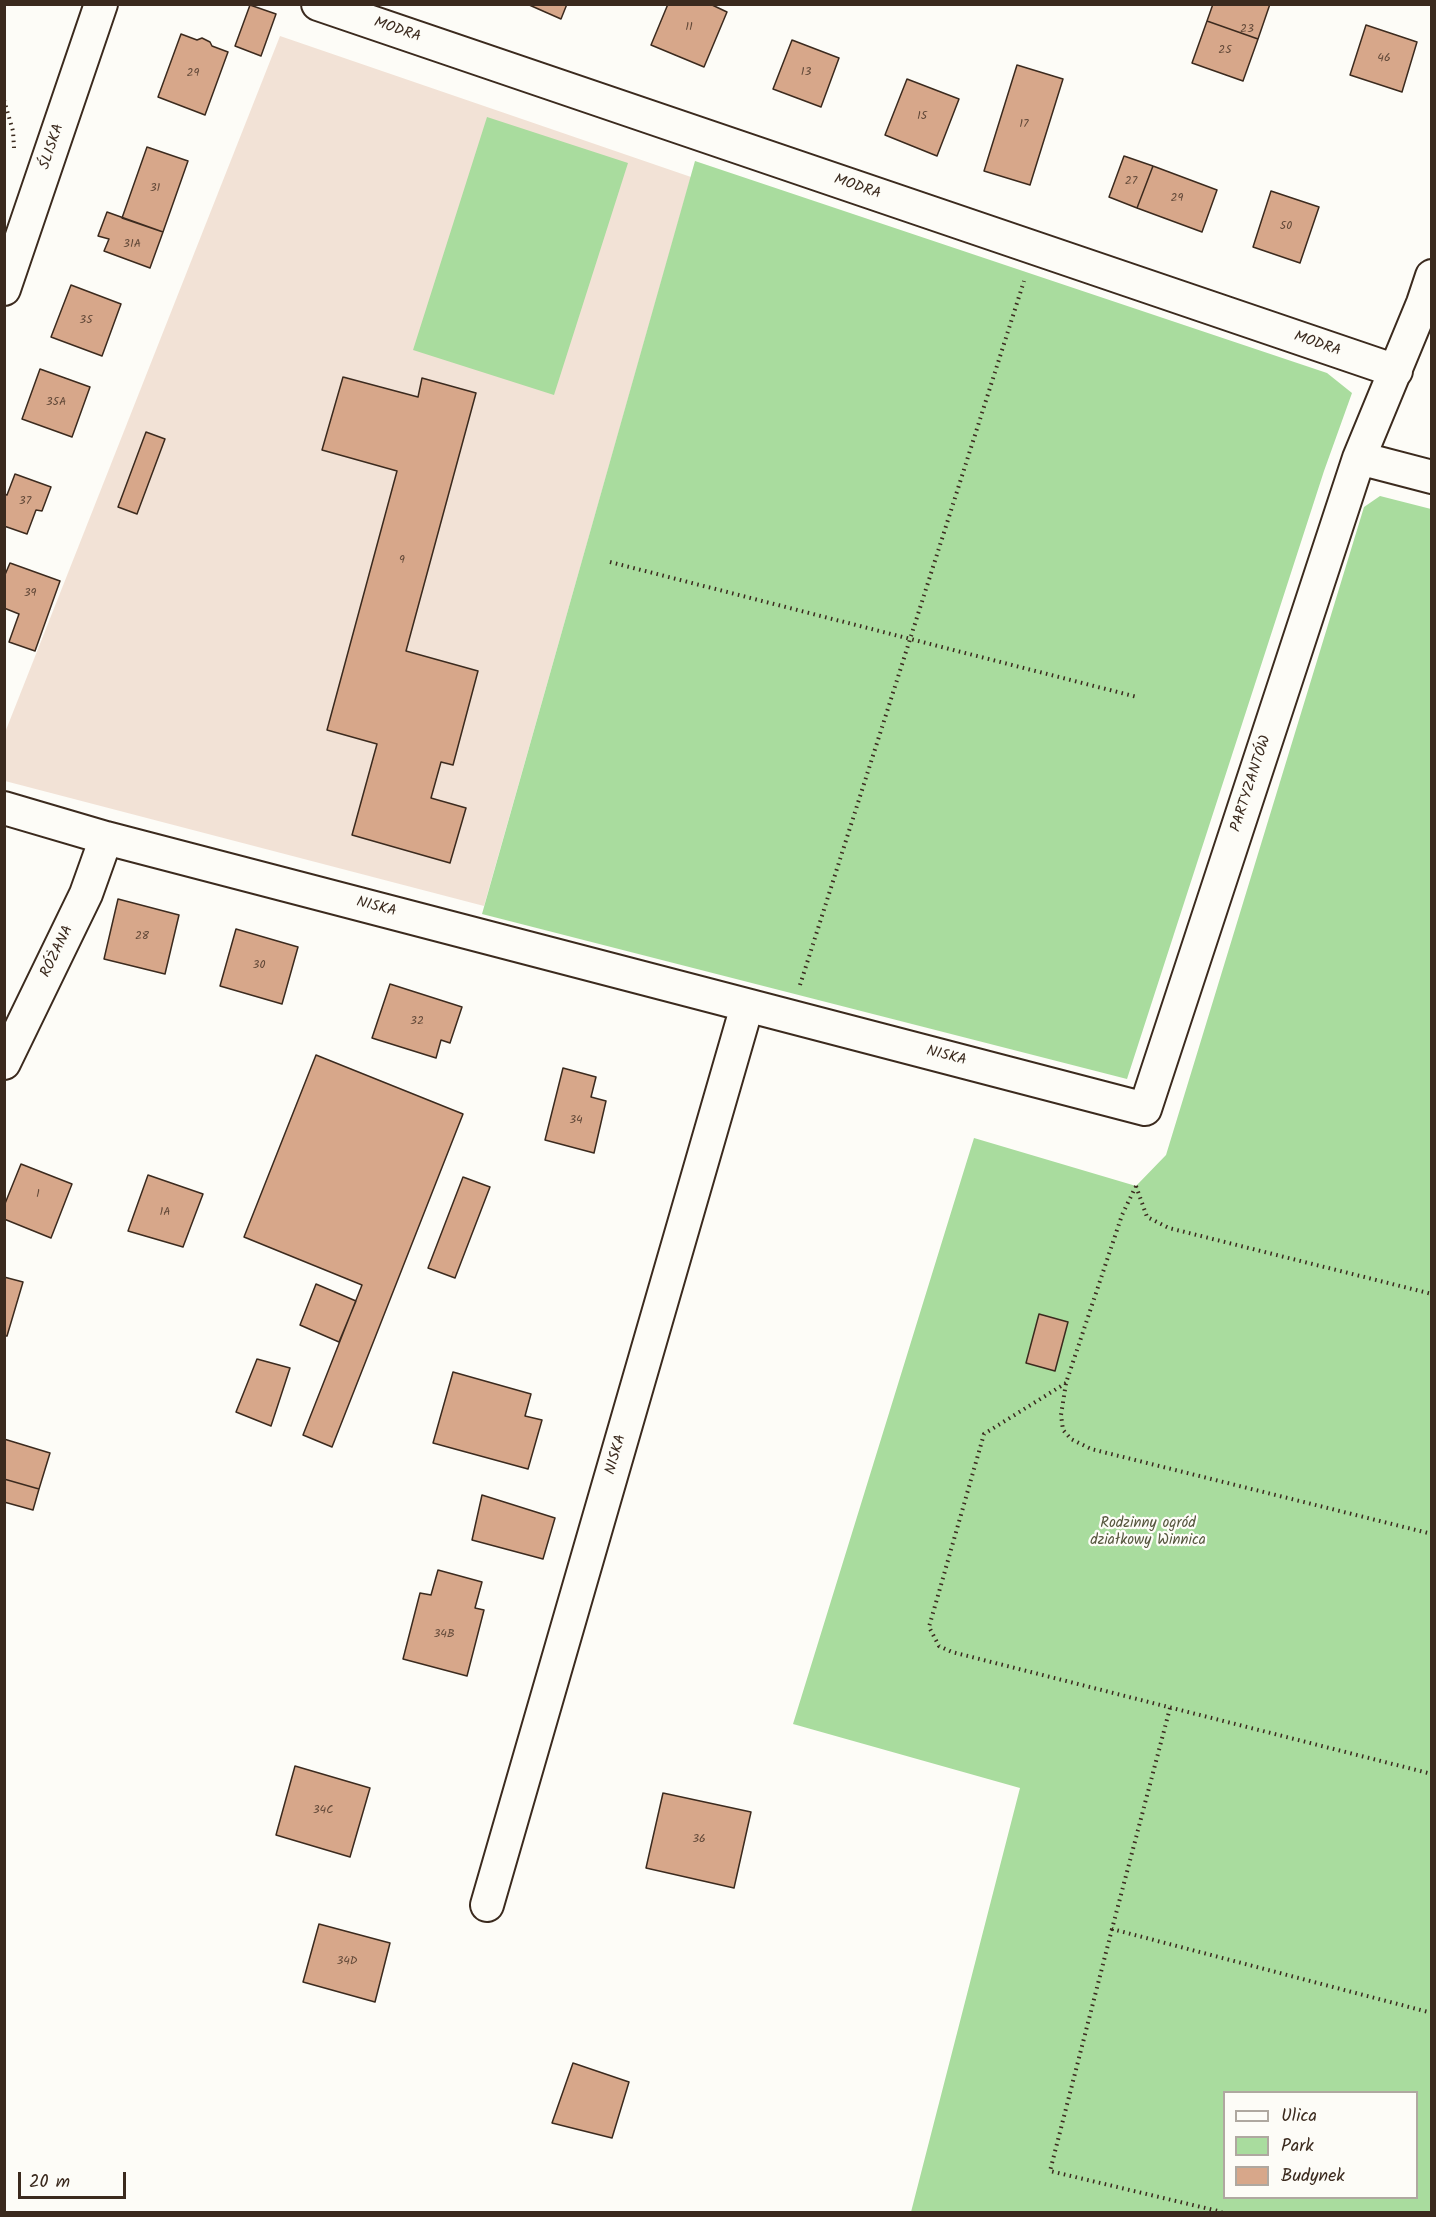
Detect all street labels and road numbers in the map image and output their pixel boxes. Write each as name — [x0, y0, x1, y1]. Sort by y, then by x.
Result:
street label: MODRA — [371, 15, 423, 47]
street label: ŚLISKA — [37, 122, 69, 172]
street label: MODRA — [831, 172, 883, 204]
street label: MODRA — [1291, 329, 1343, 361]
street label: PARTYZANTÓW — [1228, 734, 1276, 834]
street label: NISKA — [354, 894, 398, 922]
street label: RÓŻANA — [38, 923, 78, 981]
street label: NISKA — [924, 1043, 968, 1071]
street label: NISKA — [603, 1433, 631, 1477]

